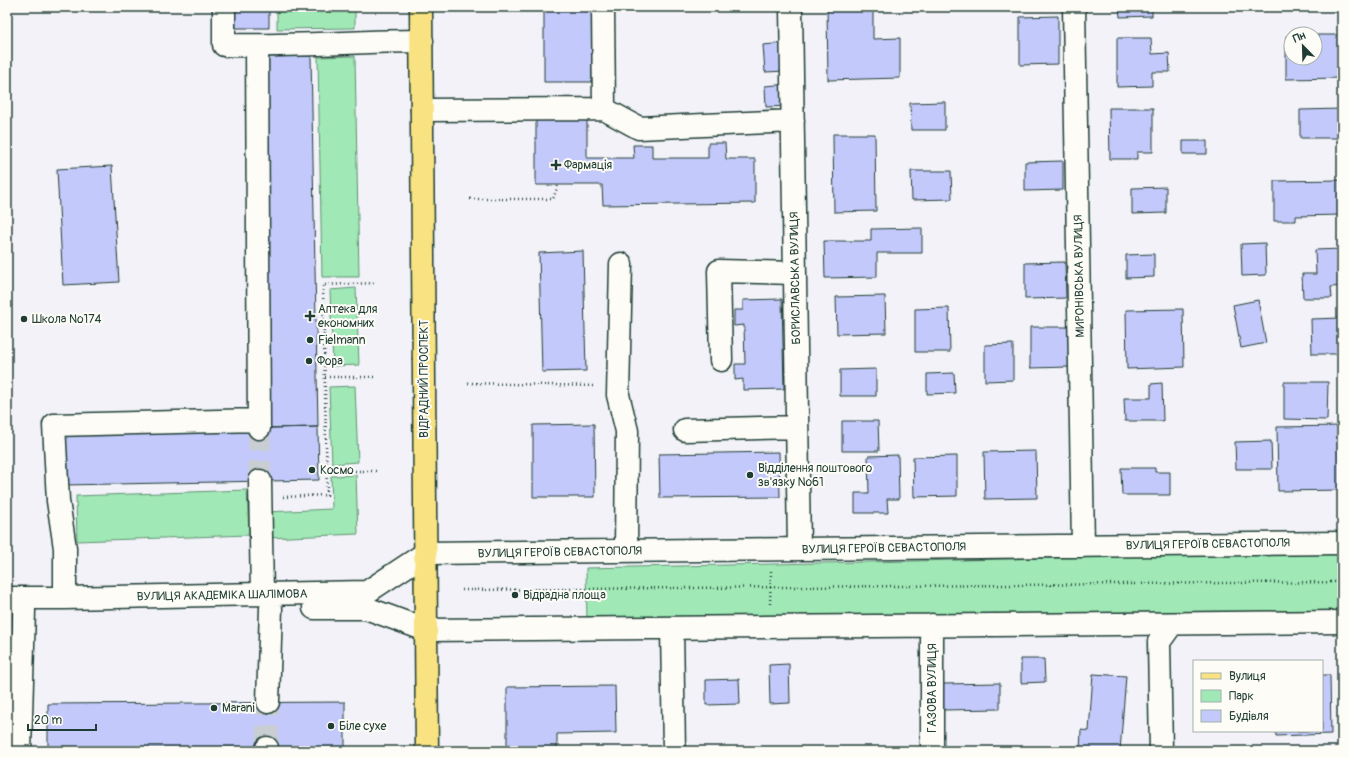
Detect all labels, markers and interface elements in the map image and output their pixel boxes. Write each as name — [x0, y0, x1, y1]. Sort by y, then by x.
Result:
north arrow — [1283, 26, 1323, 66]
text: Пн — [1291, 29, 1308, 46]
place label: Фармація — [564, 158, 612, 173]
marker: Фармація — [551, 160, 561, 170]
street label: БОРИСЛАВСЬКА ВУЛИЦЯ — [787, 211, 804, 345]
street label: МИРОНІВСЬКА ВУЛИЦЯ — [1071, 214, 1088, 338]
place label: Аптека для економних — [318, 302, 378, 331]
marker: Аптека для економних — [305, 311, 315, 321]
place label: Школа №174 — [32, 312, 102, 327]
marker: Школа №174 — [19, 314, 29, 324]
street label: ВІДРАДНИЙ ПРОСПЕКТ — [417, 320, 432, 438]
place label: Fielmann — [318, 333, 366, 348]
marker: Fielmann — [305, 335, 315, 345]
place label: Фора — [317, 354, 343, 369]
marker: Фора — [304, 356, 314, 366]
place label: Відділення поштового зв'язку №61 — [758, 461, 873, 490]
place label: Космо — [320, 463, 354, 478]
marker: Космо — [307, 465, 317, 475]
marker: Відділення поштового зв'язку №61 — [745, 470, 755, 480]
street label: ВУЛИЦЯ ГЕРОЇВ СЕВАСТОПОЛЯ — [1126, 535, 1290, 553]
street label: ВУЛИЦЯ ГЕРОЇВ СЕВАСТОПОЛЯ — [802, 539, 966, 557]
street label: ВУЛИЦЯ ГЕРОЇВ СЕВАСТОПОЛЯ — [478, 543, 642, 561]
street label: ВУЛИЦЯ АКАДЕМІКА ШАЛІМОВА — [137, 587, 308, 604]
place label: Відрадна площа — [523, 588, 606, 603]
marker: Відрадна площа — [510, 590, 520, 600]
street label: ГАЗОВА ВУЛИЦЯ — [925, 643, 940, 733]
legend — [1193, 660, 1323, 732]
text: Вулиця — [1229, 669, 1266, 684]
text: Парк — [1229, 689, 1254, 704]
place label: Marani — [222, 701, 255, 716]
marker: Marani — [209, 703, 219, 713]
scale bar — [28, 706, 96, 732]
text: Будівля — [1229, 709, 1269, 724]
text: 20 m — [34, 713, 63, 728]
place label: Біле сухе — [339, 719, 386, 734]
marker: Біле сухе — [326, 721, 336, 731]

